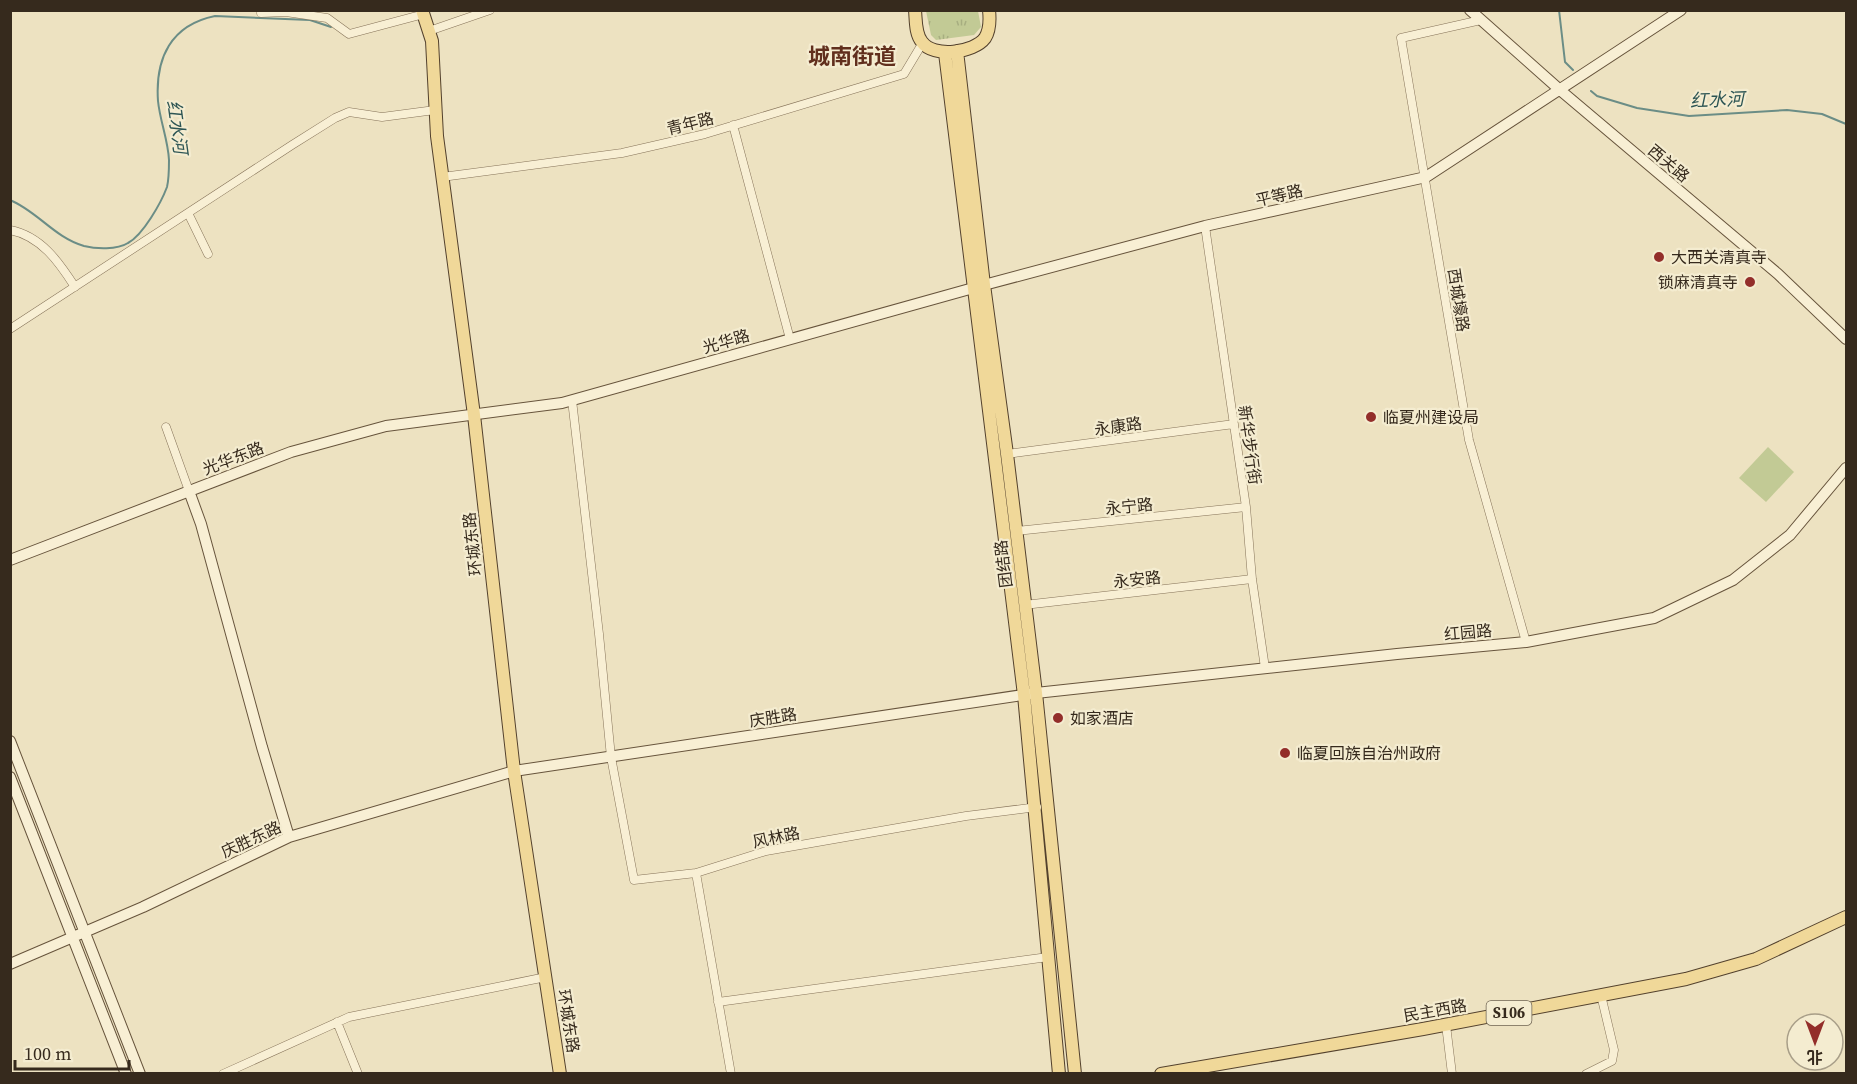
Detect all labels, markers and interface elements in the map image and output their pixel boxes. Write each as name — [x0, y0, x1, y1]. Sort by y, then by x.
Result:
district label: 城南街道 — [808, 41, 896, 71]
water label: 红水河 — [1690, 86, 1747, 113]
water label: 红水河 — [161, 98, 194, 158]
street label: 青年路 — [664, 107, 716, 139]
street label: 西关路 — [1644, 139, 1694, 187]
street label: 平等路 — [1253, 179, 1305, 211]
place label: 大西关清真寺 — [1671, 246, 1767, 268]
marker: 大西关清真寺 — [1652, 250, 1666, 264]
street label: 西城壕路 — [1443, 267, 1475, 333]
place label: 锁麻清真寺 — [1658, 271, 1738, 293]
marker: 锁麻清真寺 — [1743, 275, 1757, 289]
street label: 光华路 — [700, 324, 752, 358]
street label: 新华步行街 — [1234, 404, 1266, 486]
place label: 临夏州建设局 — [1383, 406, 1479, 428]
marker: 临夏州建设局 — [1364, 410, 1378, 424]
street label: 永康路 — [1093, 412, 1143, 440]
street label: 光华东路 — [199, 436, 267, 480]
street label: 永宁路 — [1104, 493, 1154, 519]
street label: 环城东路 — [458, 511, 486, 577]
street label: 团结路 — [989, 539, 1017, 589]
street label: 永安路 — [1112, 566, 1162, 592]
street label: 红园路 — [1443, 619, 1493, 645]
street label: 庆胜路 — [748, 702, 798, 732]
place label: 如家酒店 — [1070, 707, 1134, 729]
marker: 如家酒店 — [1051, 711, 1065, 725]
place label: 临夏回族自治州政府 — [1297, 742, 1441, 764]
marker: 临夏回族自治州政府 — [1278, 746, 1292, 760]
street label: 庆胜东路 — [217, 816, 285, 862]
street label: 风林路 — [750, 821, 802, 853]
street label: 环城东路 — [553, 988, 585, 1054]
street label: 民主西路 — [1402, 994, 1468, 1026]
road number: S106 — [1486, 1001, 1532, 1025]
north arrow — [1785, 1012, 1845, 1072]
scale bar — [15, 1033, 129, 1071]
text: 100 m — [24, 1041, 71, 1066]
text: 北 — [1807, 1046, 1823, 1068]

